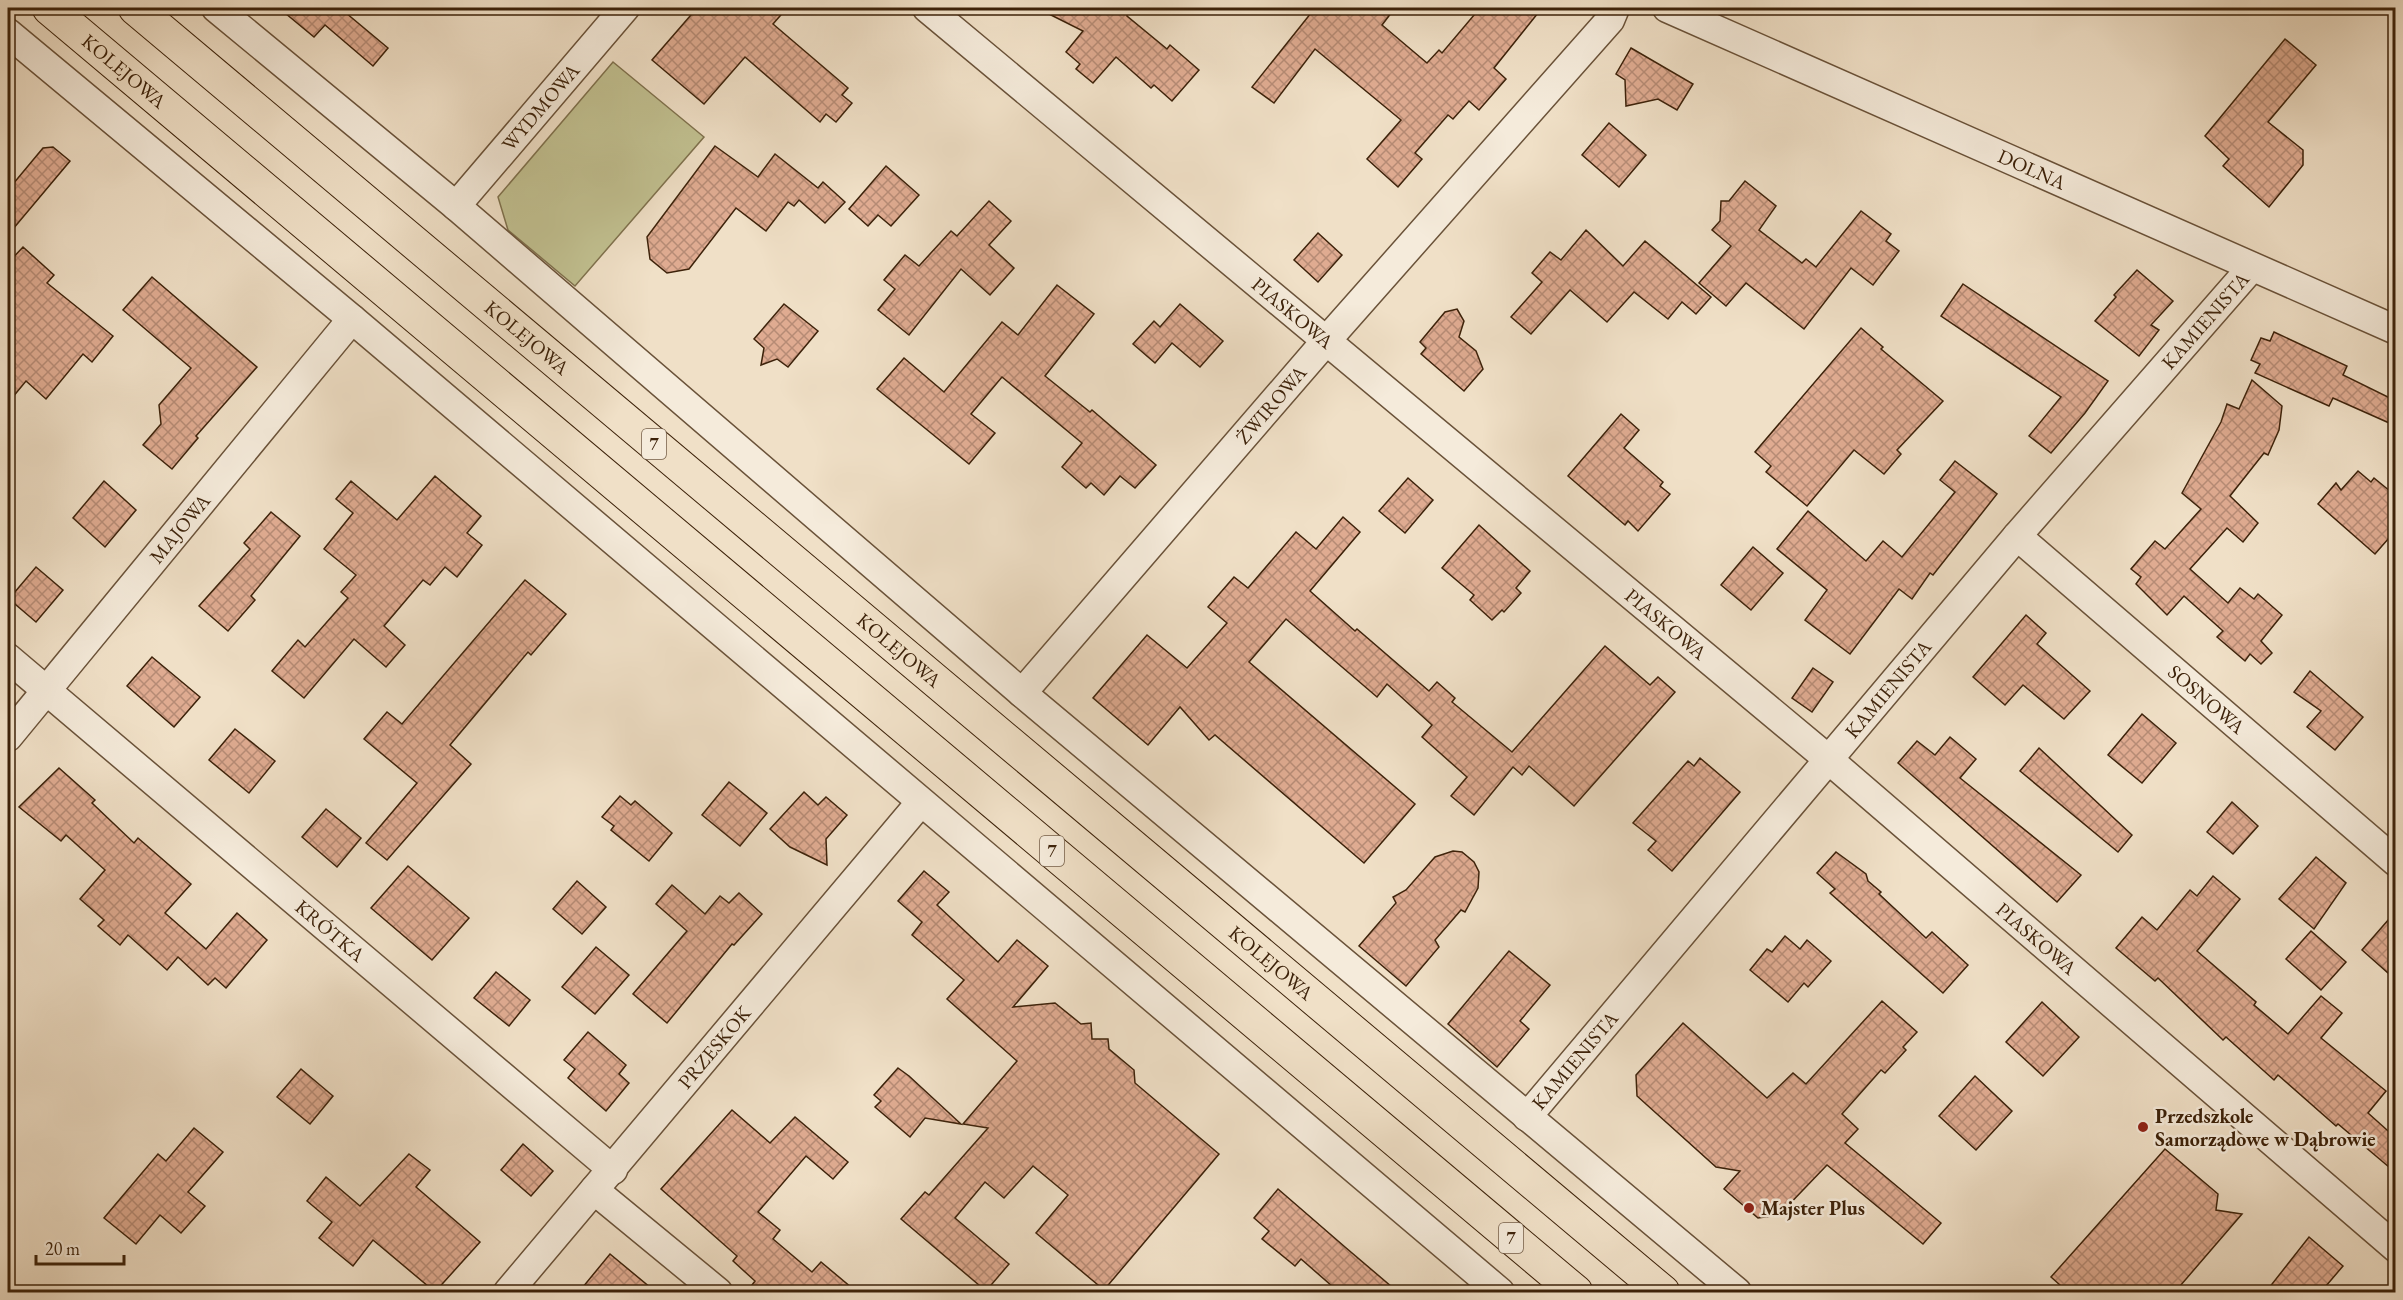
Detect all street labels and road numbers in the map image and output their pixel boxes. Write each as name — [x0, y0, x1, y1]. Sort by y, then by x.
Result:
street label: KOLEJOWA — [76, 28, 172, 114]
street label: WYDMOWA — [496, 58, 585, 156]
street label: DOLNA — [1994, 143, 2070, 196]
street label: KAMIENISTA — [2156, 266, 2255, 375]
street label: PIASKOWA — [1246, 271, 1339, 354]
street label: KOLEJOWA — [479, 294, 575, 381]
street label: ŻWIROWA — [1230, 360, 1312, 449]
road number: 7 — [642, 429, 666, 459]
street label: MAJOWA — [143, 488, 216, 569]
street label: PIASKOWA — [1620, 582, 1712, 666]
street label: KOLEJOWA — [851, 607, 947, 693]
street label: KAMIENISTA — [1839, 634, 1937, 744]
street label: SOSNOWA — [2162, 659, 2251, 740]
road number: 7 — [1040, 836, 1064, 866]
street label: KRÓTKA — [290, 894, 371, 968]
street label: PIASKOWA — [1991, 896, 2082, 981]
street label: KOLEJOWA — [1223, 920, 1319, 1006]
street label: PRZESKOK — [672, 1000, 757, 1094]
street label: KAMIENISTA — [1526, 1006, 1624, 1115]
road number: 7 — [1499, 1223, 1523, 1253]

